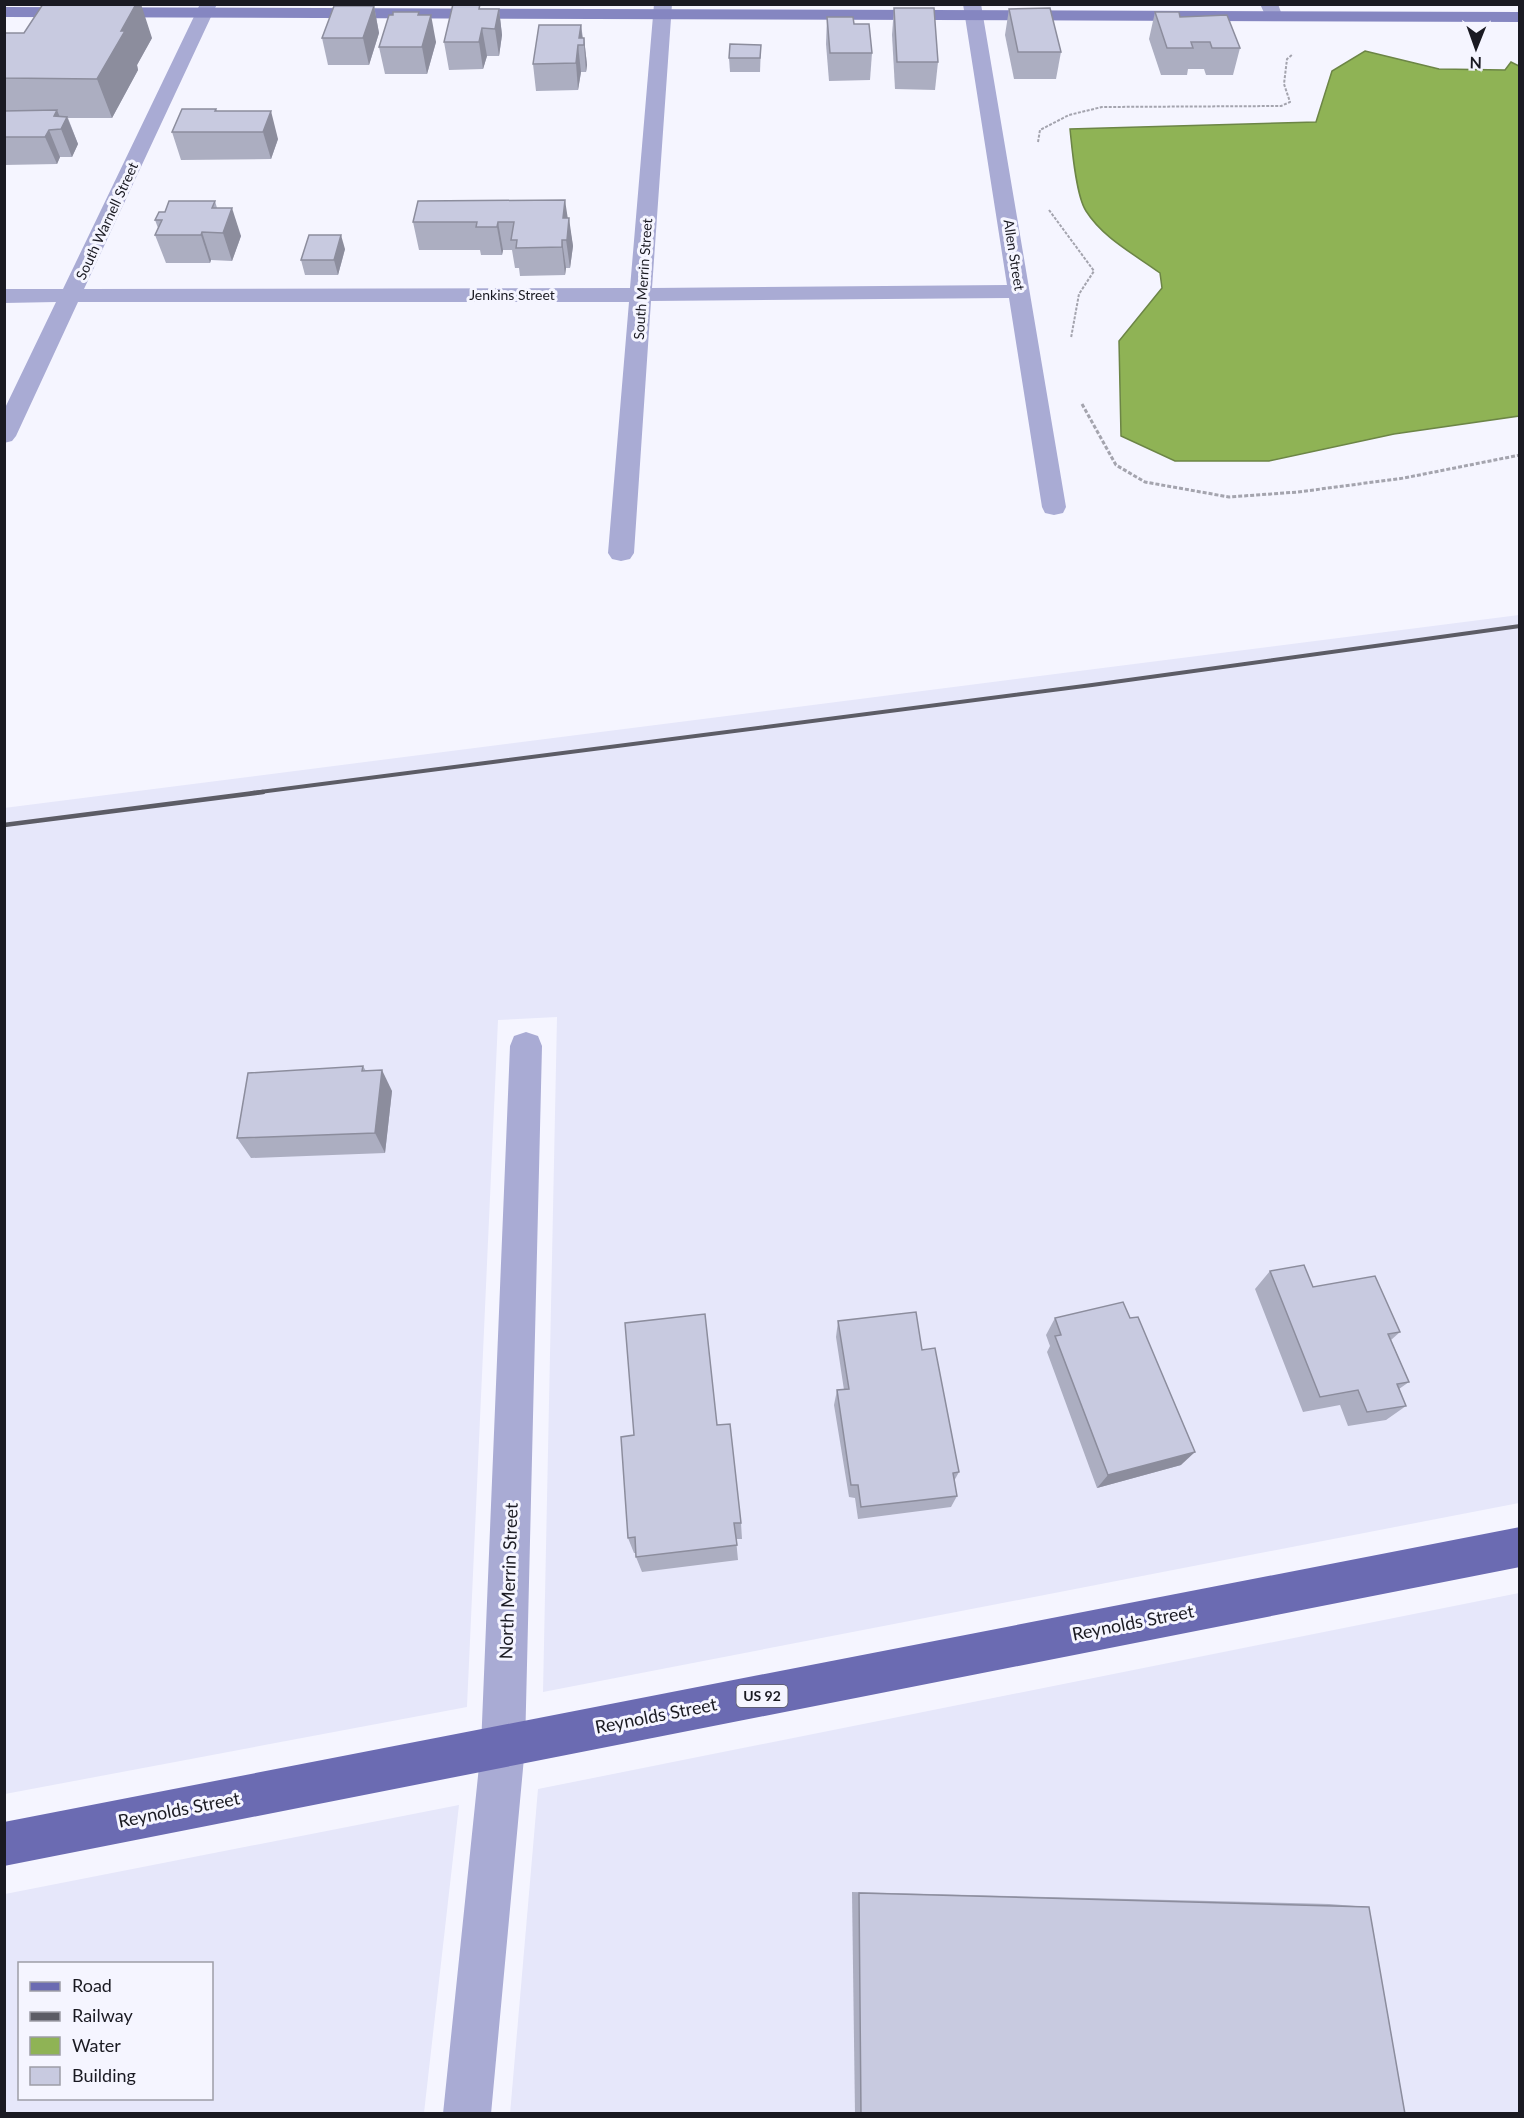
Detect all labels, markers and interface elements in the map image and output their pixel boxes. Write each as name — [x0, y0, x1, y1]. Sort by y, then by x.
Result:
north arrow — [1446, 18, 1506, 78]
text: N — [1469, 54, 1482, 73]
street label: South Warnell Street — [72, 159, 141, 282]
street label: South Merrin Street — [630, 218, 655, 340]
street label: Allen Street — [1000, 218, 1028, 292]
street label: Jenkins Street — [469, 286, 555, 303]
street label: North Merrin Street — [494, 1502, 522, 1660]
street label: Reynolds Street — [1070, 1599, 1196, 1645]
road number: US 92 — [736, 1685, 788, 1707]
street label: Reynolds Street — [593, 1692, 719, 1738]
street label: Reynolds Street — [116, 1786, 242, 1832]
legend — [18, 1962, 213, 2100]
text: Road — [72, 1974, 112, 1996]
text: Railway — [72, 2004, 133, 2026]
text: Water — [72, 2034, 121, 2056]
text: Building — [72, 2064, 136, 2086]

